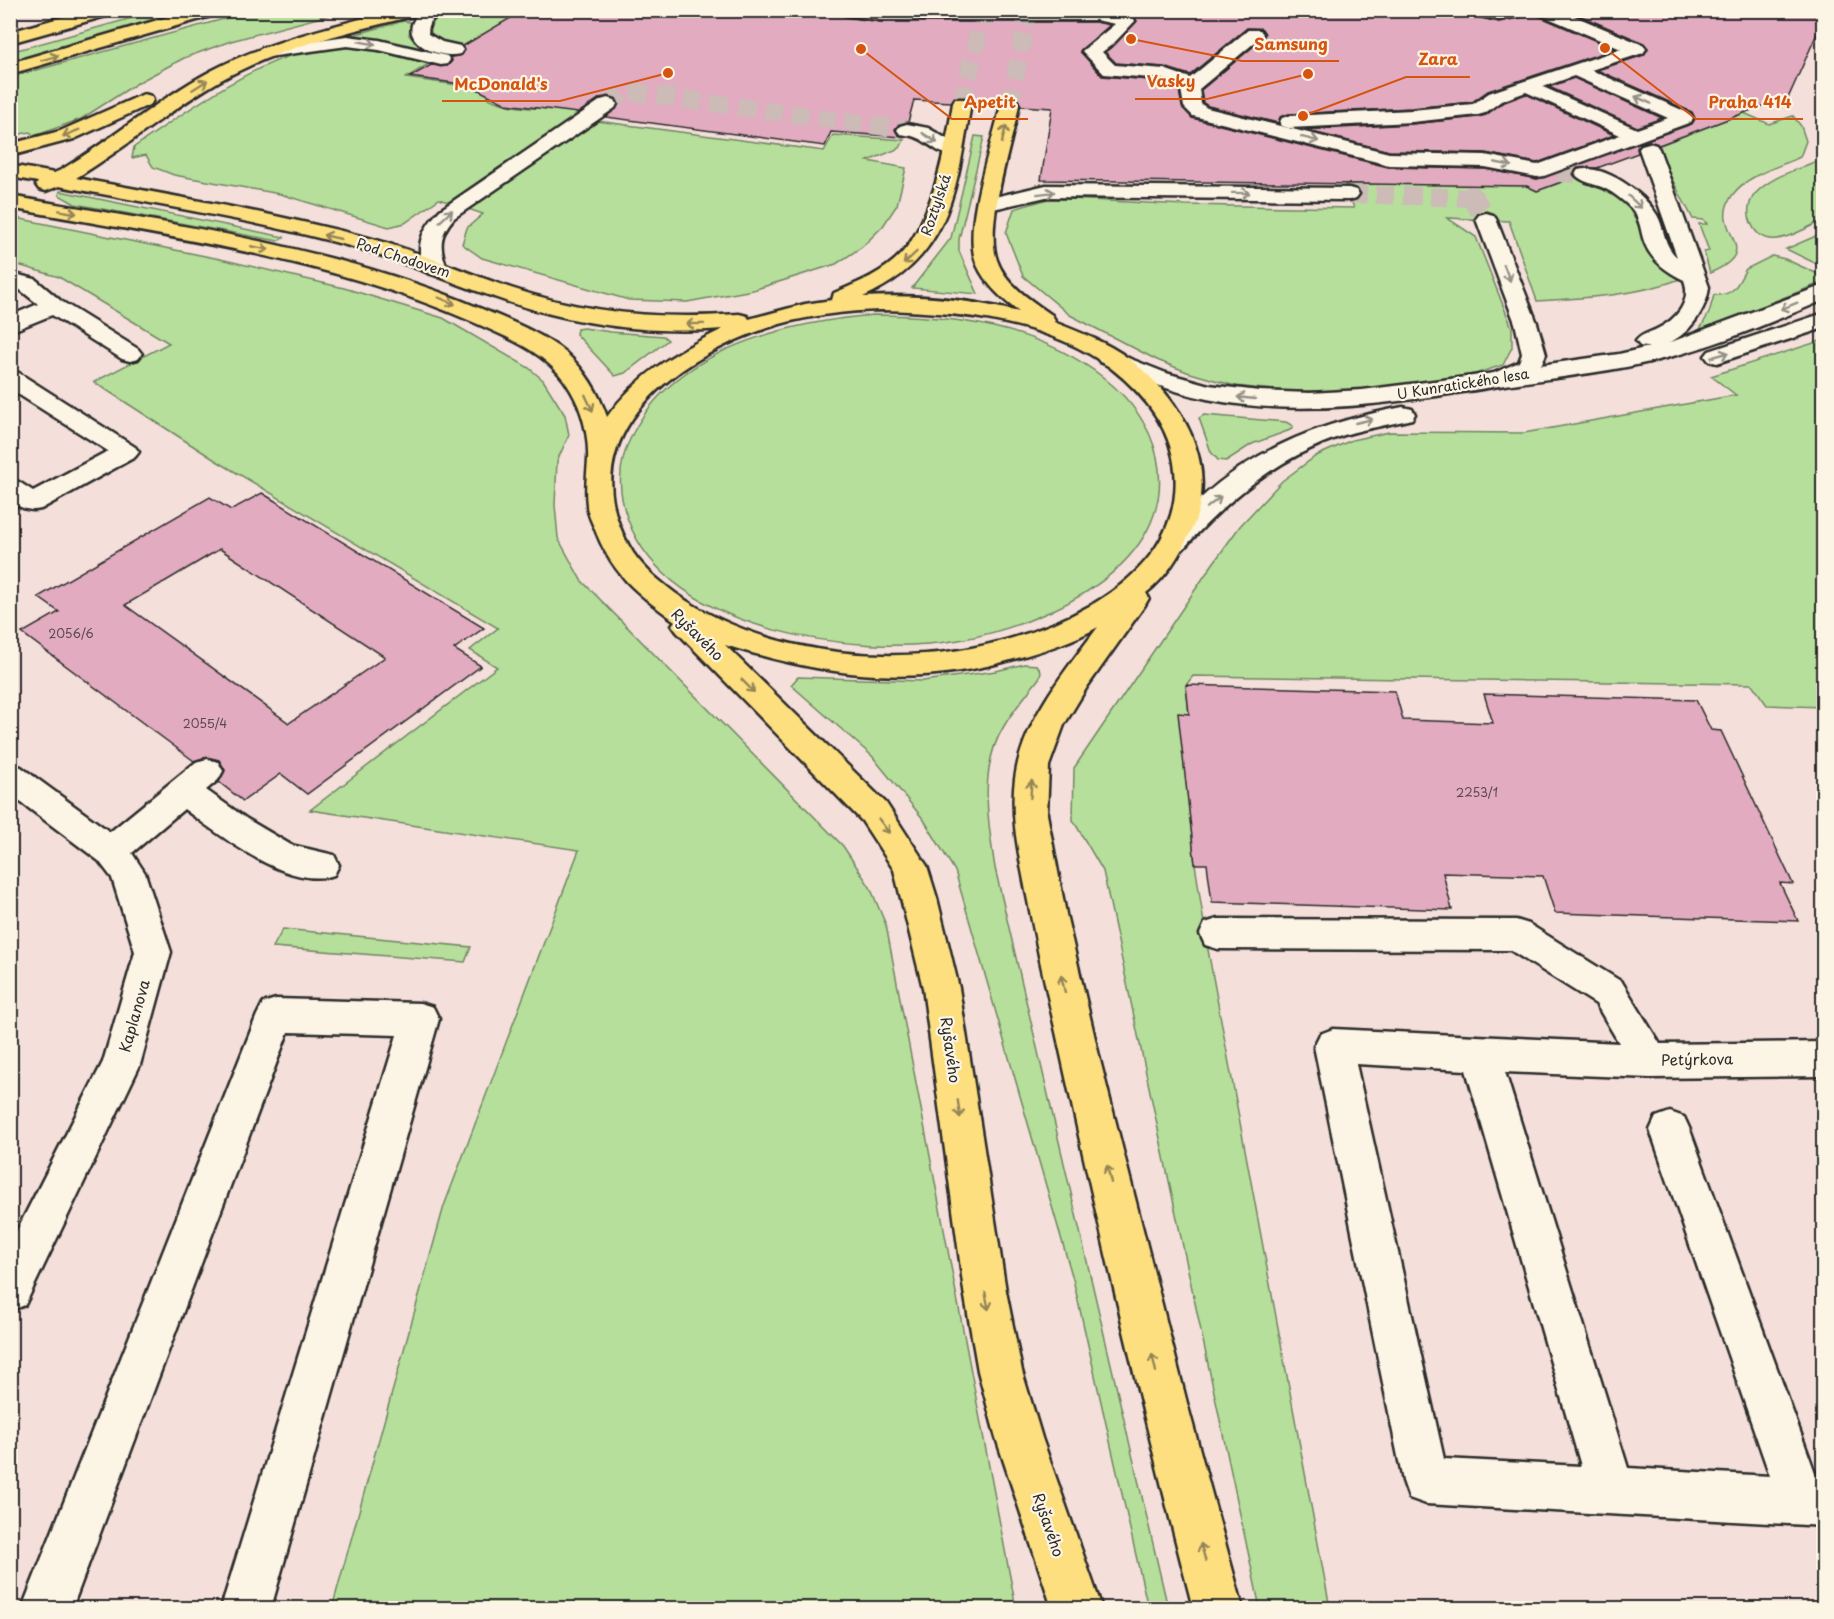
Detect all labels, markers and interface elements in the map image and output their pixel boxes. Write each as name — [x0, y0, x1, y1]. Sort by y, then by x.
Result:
callout: Samsung — [1242, 27, 1339, 61]
text: Samsung — [1254, 31, 1328, 55]
one-way arrow — [357, 38, 376, 49]
callout: Zara — [1406, 43, 1470, 77]
text: Zara — [1418, 46, 1458, 70]
one-way arrow — [40, 52, 59, 63]
callout: Vasky — [1135, 65, 1207, 99]
callout: McDonald's — [442, 67, 560, 101]
text: Vasky — [1147, 68, 1195, 92]
text: McDonald's — [454, 71, 548, 95]
one-way arrow — [191, 79, 208, 91]
callout: Apetit — [952, 85, 1028, 119]
callout: Praha 414 — [1696, 85, 1803, 119]
text: Apetit — [964, 89, 1016, 113]
text: Praha 414 — [1708, 89, 1792, 113]
one-way arrow — [1634, 94, 1652, 105]
one-way arrow — [999, 125, 1011, 144]
one-way arrow — [63, 128, 81, 139]
one-way arrow — [921, 132, 938, 144]
one-way arrow — [1301, 133, 1320, 145]
one-way arrow — [1492, 159, 1512, 170]
street label: Roztylská — [915, 171, 956, 239]
one-way arrow — [1036, 187, 1055, 198]
one-way arrow — [1230, 187, 1250, 199]
one-way arrow — [1627, 195, 1642, 209]
one-way arrow — [58, 207, 77, 218]
one-way arrow — [438, 209, 453, 224]
one-way arrow — [323, 231, 343, 242]
street label: Pod Chodovem — [353, 232, 453, 283]
one-way arrow — [249, 243, 269, 254]
one-way arrow — [902, 250, 917, 265]
one-way arrow — [1502, 264, 1513, 282]
one-way arrow — [437, 296, 455, 307]
one-way arrow — [1781, 301, 1799, 312]
one-way arrow — [685, 318, 705, 330]
one-way arrow — [1710, 349, 1729, 360]
street label: U Kunratického lesa — [1395, 363, 1531, 404]
one-way arrow — [1237, 392, 1256, 403]
one-way arrow — [583, 394, 595, 412]
one-way arrow — [1353, 415, 1373, 426]
one-way arrow — [1206, 495, 1222, 508]
street label: Ryšavého — [666, 602, 730, 666]
house number: 2056/6 — [48, 624, 94, 642]
one-way arrow — [741, 678, 756, 693]
house number: 2055/4 — [183, 714, 227, 732]
one-way arrow — [1026, 779, 1037, 799]
house number: 2253/1 — [1456, 783, 1498, 801]
one-way arrow — [878, 817, 890, 833]
one-way arrow — [1057, 975, 1069, 994]
street label: Kaplanova — [112, 976, 155, 1055]
street label: Ryšavého — [935, 1015, 968, 1084]
street label: Petýrkova — [1661, 1046, 1734, 1071]
one-way arrow — [953, 1098, 964, 1118]
one-way arrow — [1102, 1164, 1114, 1183]
one-way arrow — [982, 1291, 993, 1311]
one-way arrow — [1147, 1354, 1159, 1373]
street label: Ryšavého — [1028, 1489, 1071, 1560]
one-way arrow — [1196, 1543, 1208, 1562]

